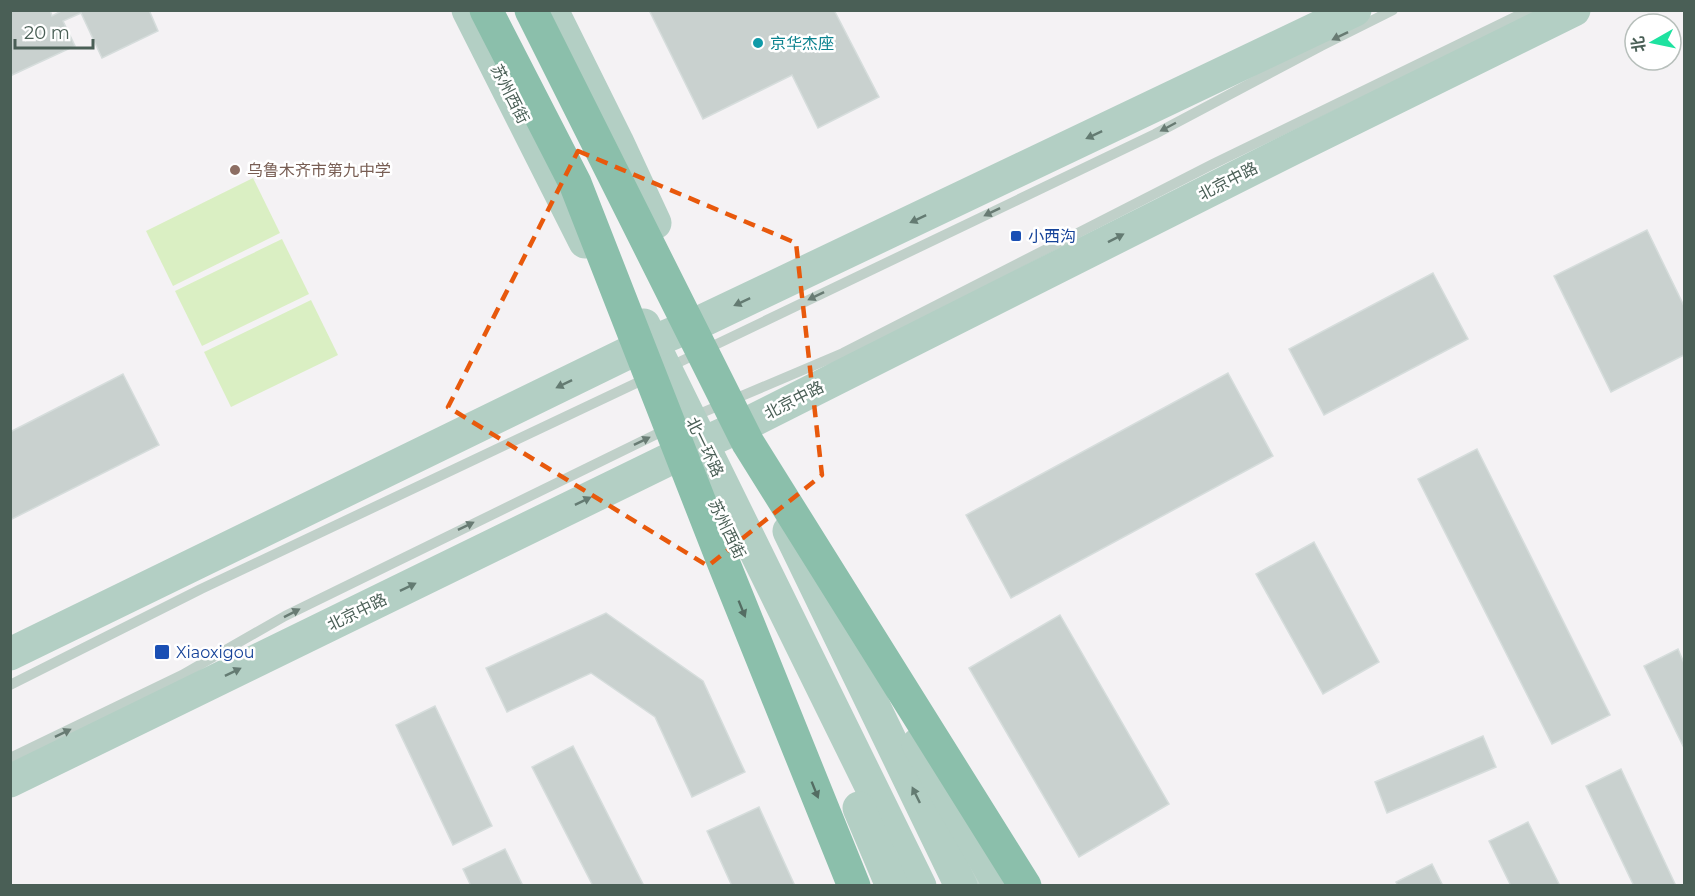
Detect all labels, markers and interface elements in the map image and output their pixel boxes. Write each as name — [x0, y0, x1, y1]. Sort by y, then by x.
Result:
scale bar — [15, 12, 93, 50]
north arrow — [1623, 12, 1683, 72]
text: 20 m — [24, 22, 70, 44]
one-way arrow — [1332, 32, 1349, 41]
place label: 京华杰座 — [770, 34, 834, 53]
text: 北 — [1628, 35, 1649, 54]
marker: 京华杰座 — [751, 36, 765, 50]
street label: 苏州西街 — [487, 61, 533, 127]
one-way arrow — [1159, 122, 1176, 132]
one-way arrow — [1086, 131, 1103, 140]
street label: 北京中路 — [1195, 158, 1261, 204]
place label: 乌鲁木齐市第九中学 — [247, 161, 391, 180]
marker: 乌鲁木齐市第九中学 — [228, 163, 242, 177]
one-way arrow — [983, 206, 1001, 216]
one-way arrow — [909, 214, 926, 223]
place label: 小西沟 — [1028, 227, 1076, 246]
marker: 小西沟 — [1009, 229, 1023, 243]
one-way arrow — [1107, 233, 1124, 243]
one-way arrow — [808, 292, 825, 301]
one-way arrow — [733, 298, 750, 307]
street label: 北京中路 — [761, 377, 827, 423]
one-way arrow — [556, 379, 573, 388]
street label: 北一环路 — [682, 414, 728, 480]
one-way arrow — [633, 436, 650, 445]
street label: 苏州西街 — [704, 496, 750, 562]
one-way arrow — [575, 497, 592, 506]
one-way arrow — [457, 521, 475, 531]
one-way arrow — [399, 582, 417, 592]
street label: 北京中路 — [324, 589, 390, 635]
one-way arrow — [738, 600, 747, 618]
one-way arrow — [283, 608, 300, 618]
marker: Xiaoxigou — [153, 643, 171, 661]
place label: Xiaoxigou — [176, 643, 255, 662]
one-way arrow — [224, 668, 241, 677]
one-way arrow — [55, 728, 72, 737]
one-way arrow — [811, 781, 820, 799]
one-way arrow — [912, 787, 921, 804]

